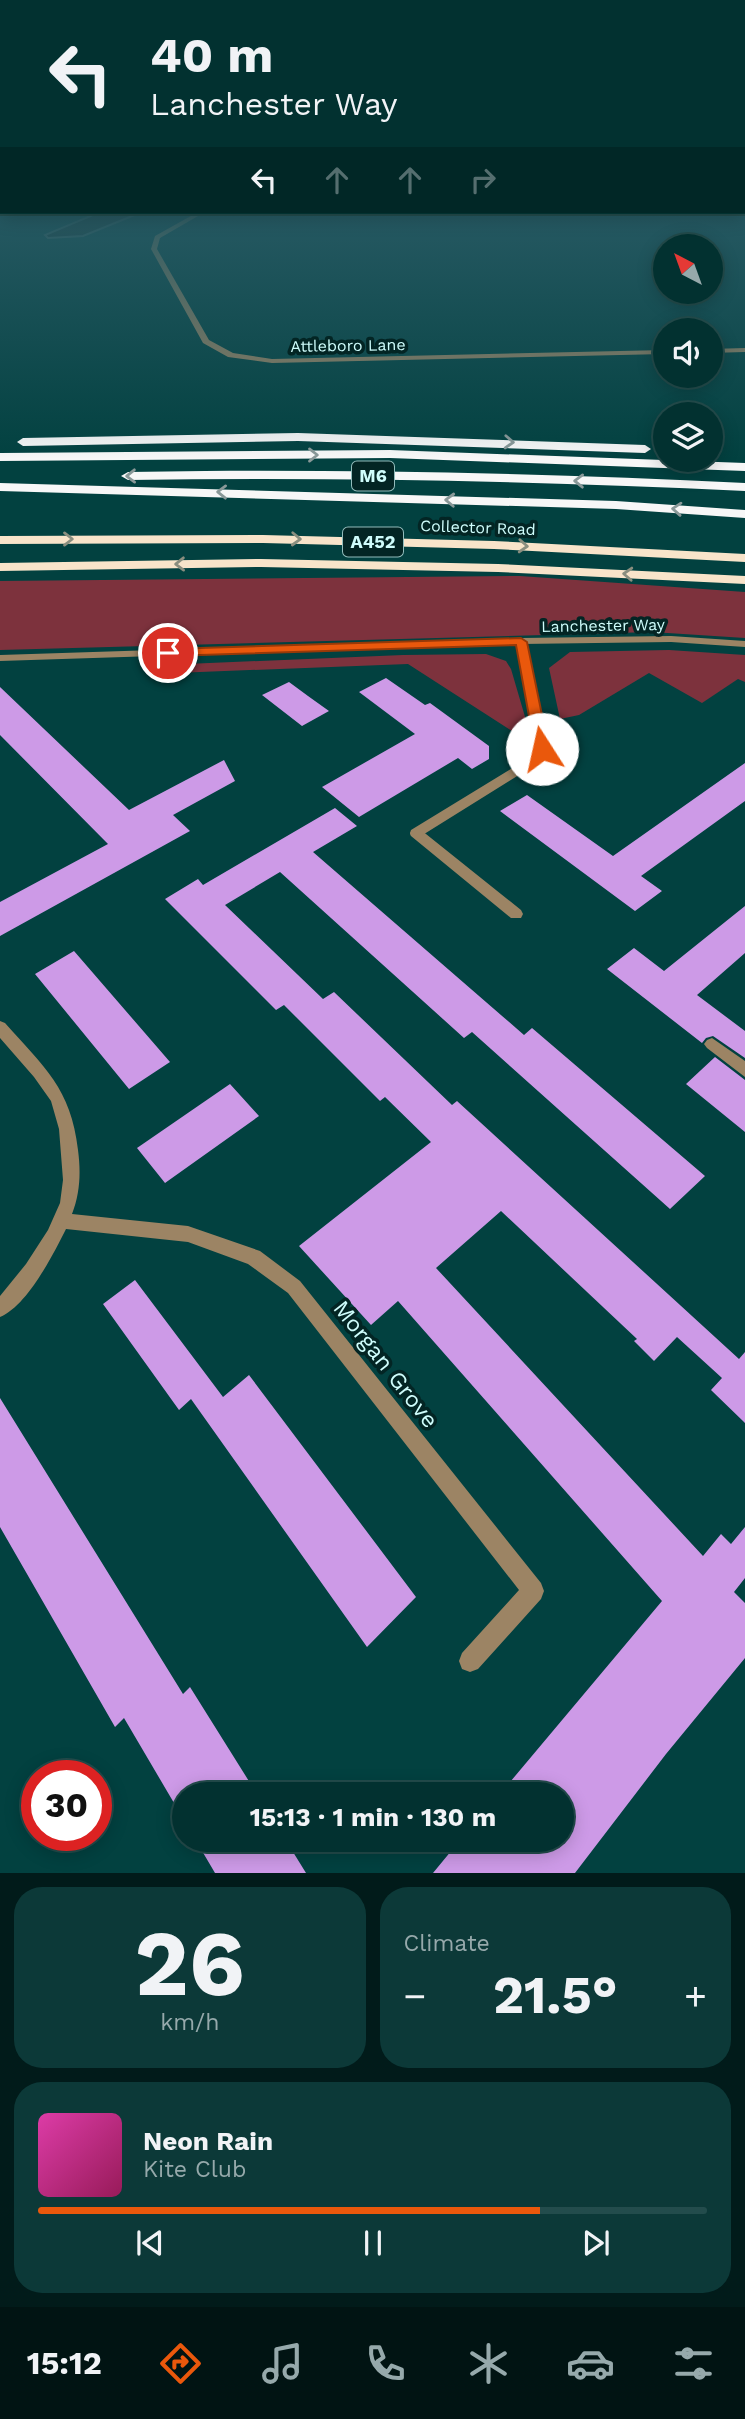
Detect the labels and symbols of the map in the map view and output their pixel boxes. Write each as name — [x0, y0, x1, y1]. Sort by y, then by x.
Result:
north arrow — [653, 234, 723, 304]
street label: Attleboro Lane — [290, 335, 406, 356]
one-way arrow — [504, 435, 515, 450]
one-way arrow — [308, 447, 319, 463]
road number: M6 — [352, 462, 394, 490]
one-way arrow — [125, 469, 136, 484]
one-way arrow — [573, 473, 584, 488]
one-way arrow — [216, 484, 227, 500]
one-way arrow — [444, 492, 455, 507]
one-way arrow — [671, 502, 682, 517]
street label: Collector Road — [420, 516, 536, 539]
road number: A452 — [343, 528, 403, 556]
one-way arrow — [63, 531, 74, 547]
one-way arrow — [290, 532, 301, 547]
one-way arrow — [518, 539, 529, 554]
one-way arrow — [174, 556, 185, 572]
one-way arrow — [622, 567, 633, 582]
street label: Lanchester Way — [541, 615, 666, 636]
pin — [138, 623, 198, 683]
position arrow — [505, 712, 579, 786]
street label: Morgan Grove — [328, 1295, 444, 1433]
speed limit sign: 30 — [21, 1760, 112, 1851]

